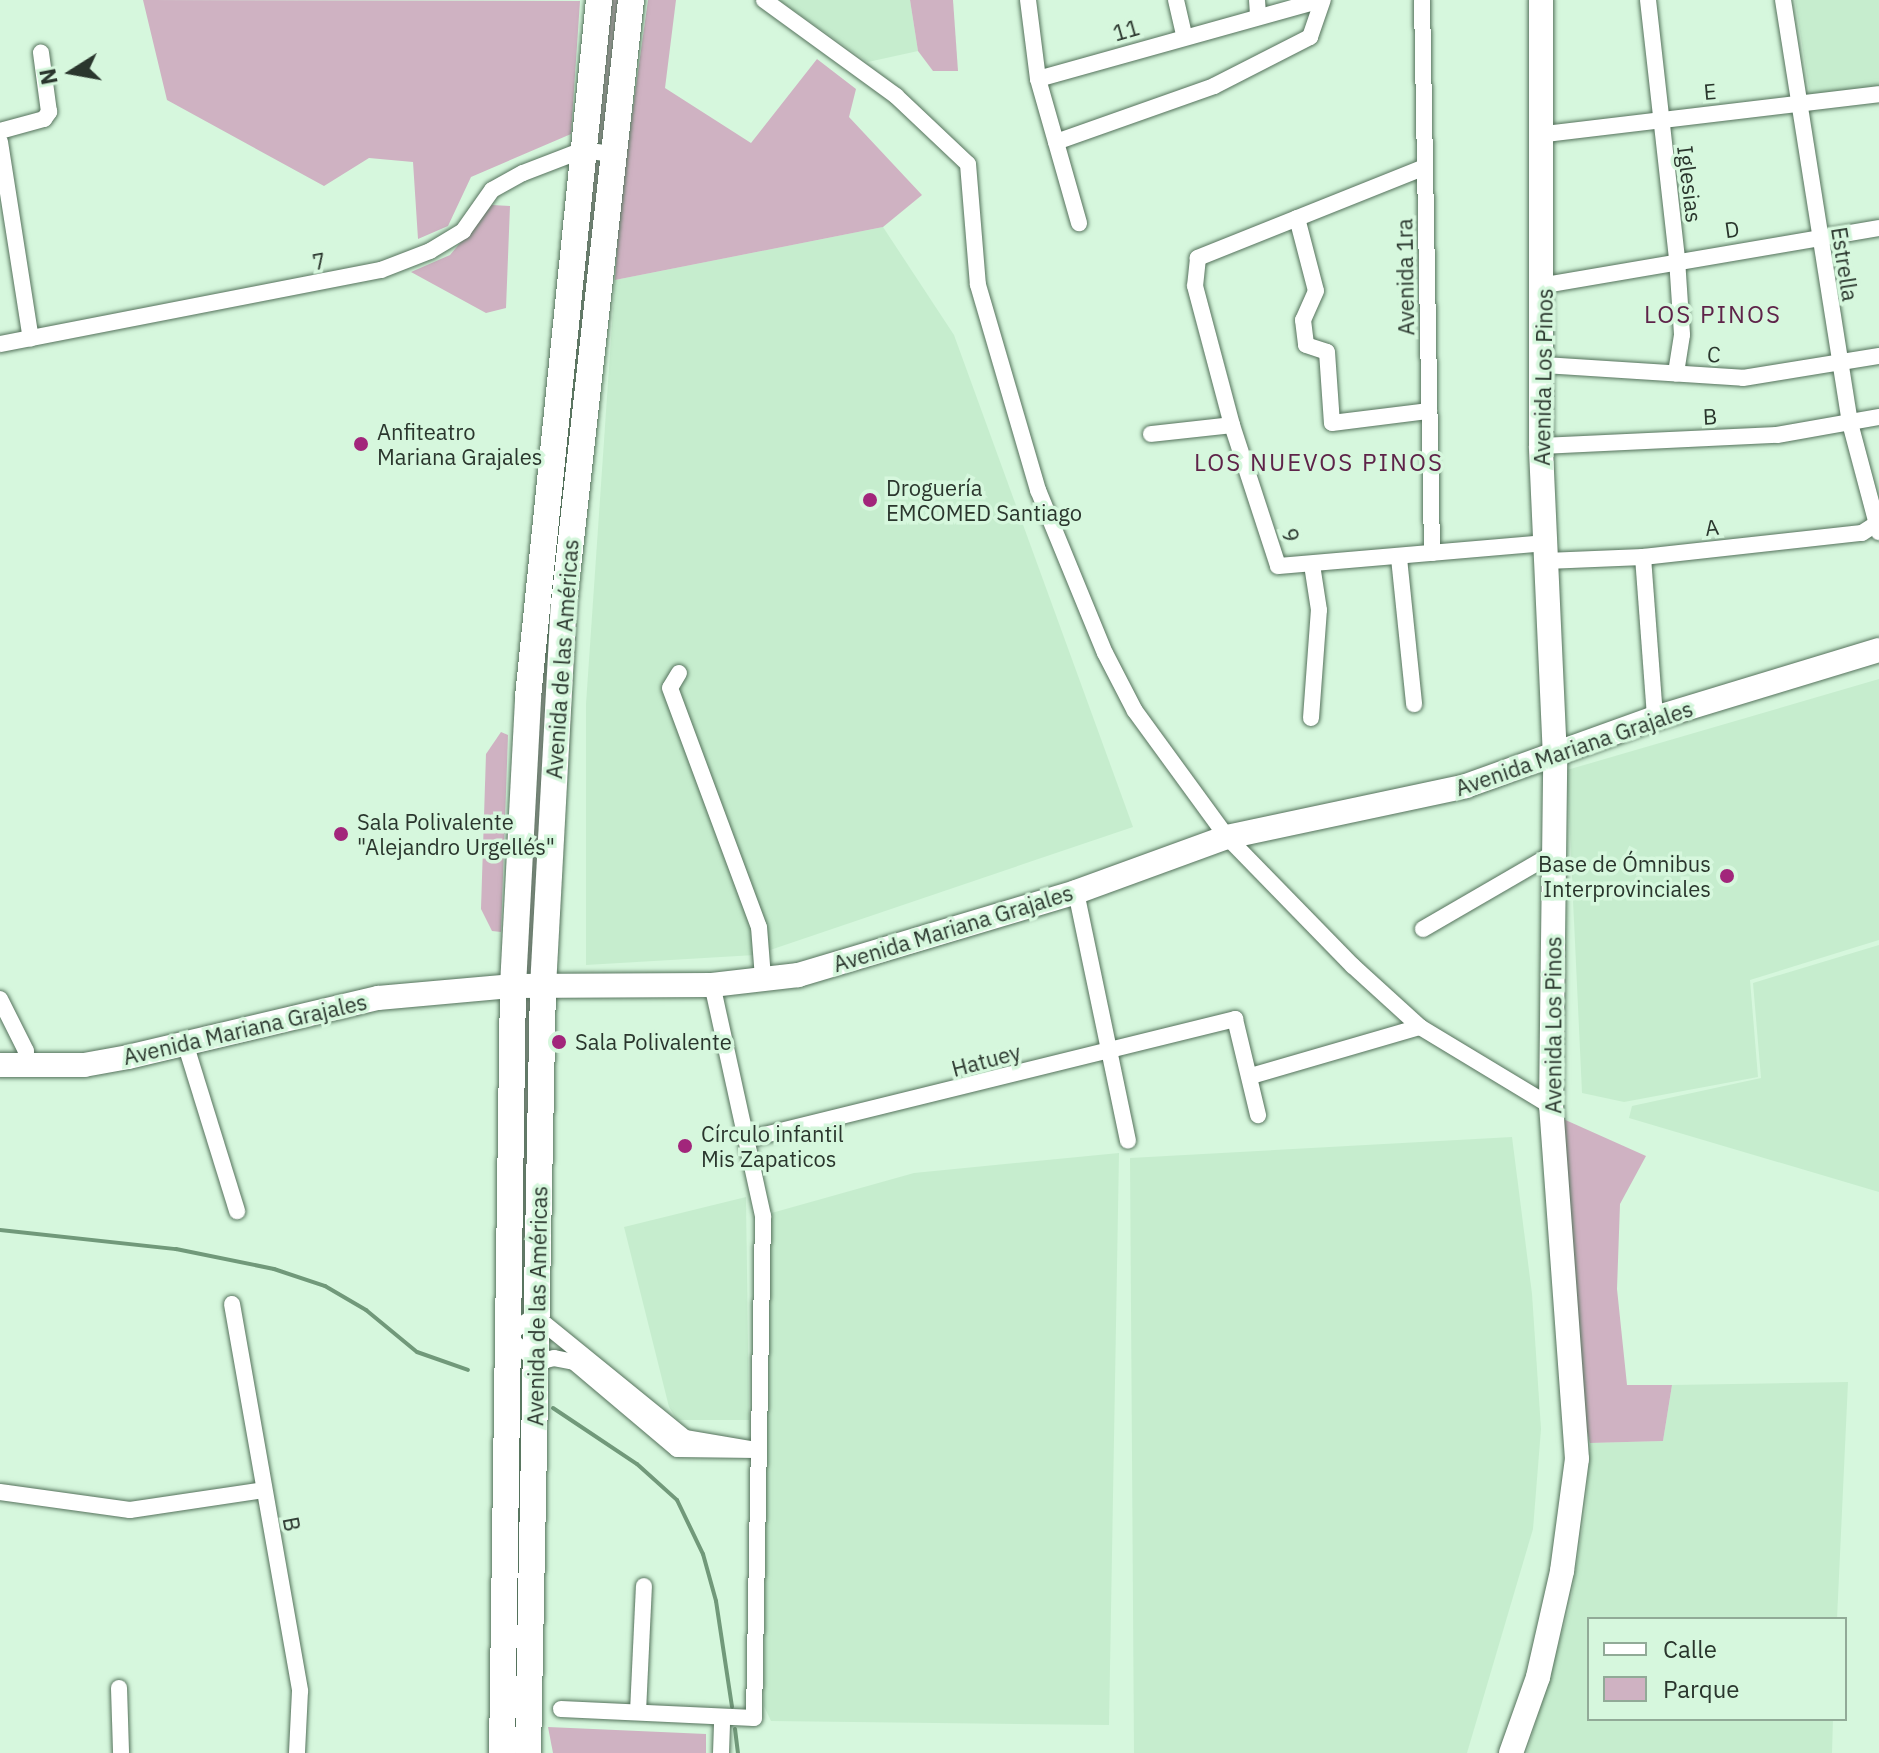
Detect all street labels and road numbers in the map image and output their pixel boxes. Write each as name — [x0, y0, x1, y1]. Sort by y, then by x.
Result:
street label: 11 — [1110, 14, 1142, 46]
street label: E — [1702, 77, 1718, 105]
street label: Iglesias — [1672, 144, 1708, 224]
street label: D — [1723, 215, 1741, 243]
street label: Avenida 1ra — [1391, 218, 1419, 336]
street label: Estrella — [1826, 225, 1864, 303]
street label: 7 — [310, 247, 328, 275]
street label: Avenida Los Pinos — [1528, 288, 1558, 466]
street label: C — [1706, 340, 1722, 368]
street label: B — [1702, 402, 1718, 430]
street label: A — [1704, 513, 1720, 541]
street label: 9 — [1276, 525, 1306, 545]
street label: Avenida de las Américas — [540, 538, 584, 780]
street label: Avenida Mariana Grajales — [1452, 695, 1696, 801]
street label: Avenida Mariana Grajales — [830, 879, 1076, 977]
street label: Avenida Los Pinos — [1540, 936, 1566, 1114]
street label: Avenida Mariana Grajales — [120, 988, 370, 1070]
street label: Hatuey — [949, 1038, 1023, 1082]
street label: Avenida de las Américas — [522, 1186, 552, 1426]
street label: B — [278, 1514, 306, 1534]

